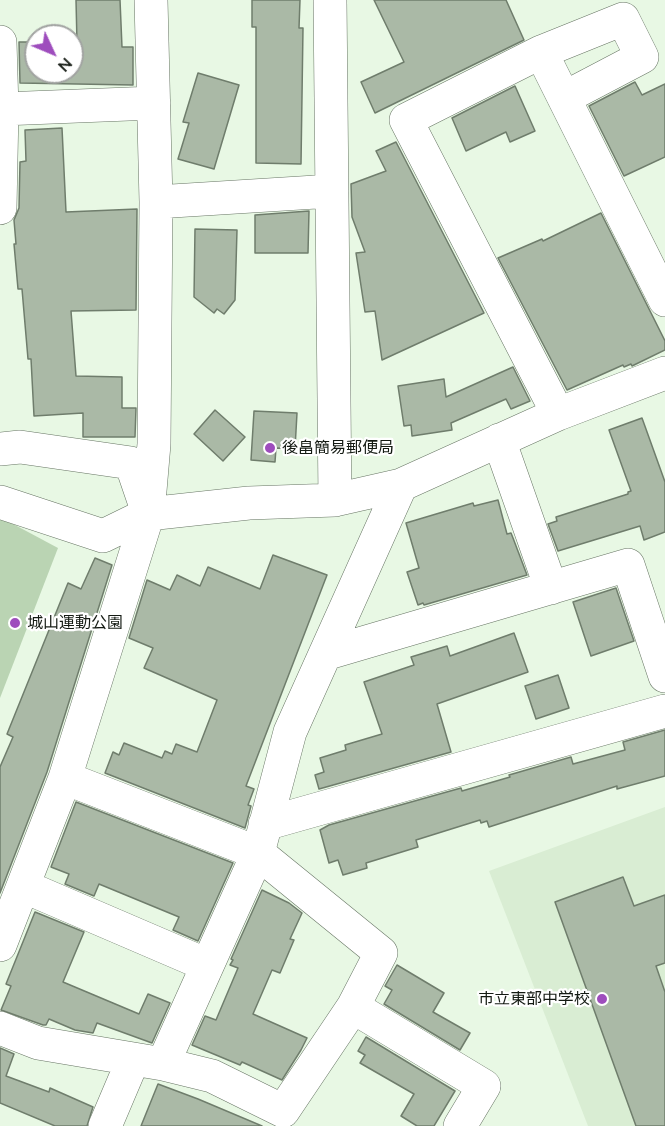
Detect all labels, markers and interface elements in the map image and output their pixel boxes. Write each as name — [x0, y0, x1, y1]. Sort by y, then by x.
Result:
north arrow — [24, 24, 84, 84]
text: N — [54, 54, 77, 76]
place label: 後畠簡易郵便局 — [282, 438, 394, 458]
marker: 後畠簡易郵便局 — [263, 441, 277, 455]
place label: 城山運動公園 — [27, 613, 123, 633]
marker: 城山運動公園 — [8, 616, 22, 630]
place label: 市立東部中学校 — [478, 989, 590, 1009]
marker: 市立東部中学校 — [595, 992, 609, 1006]

